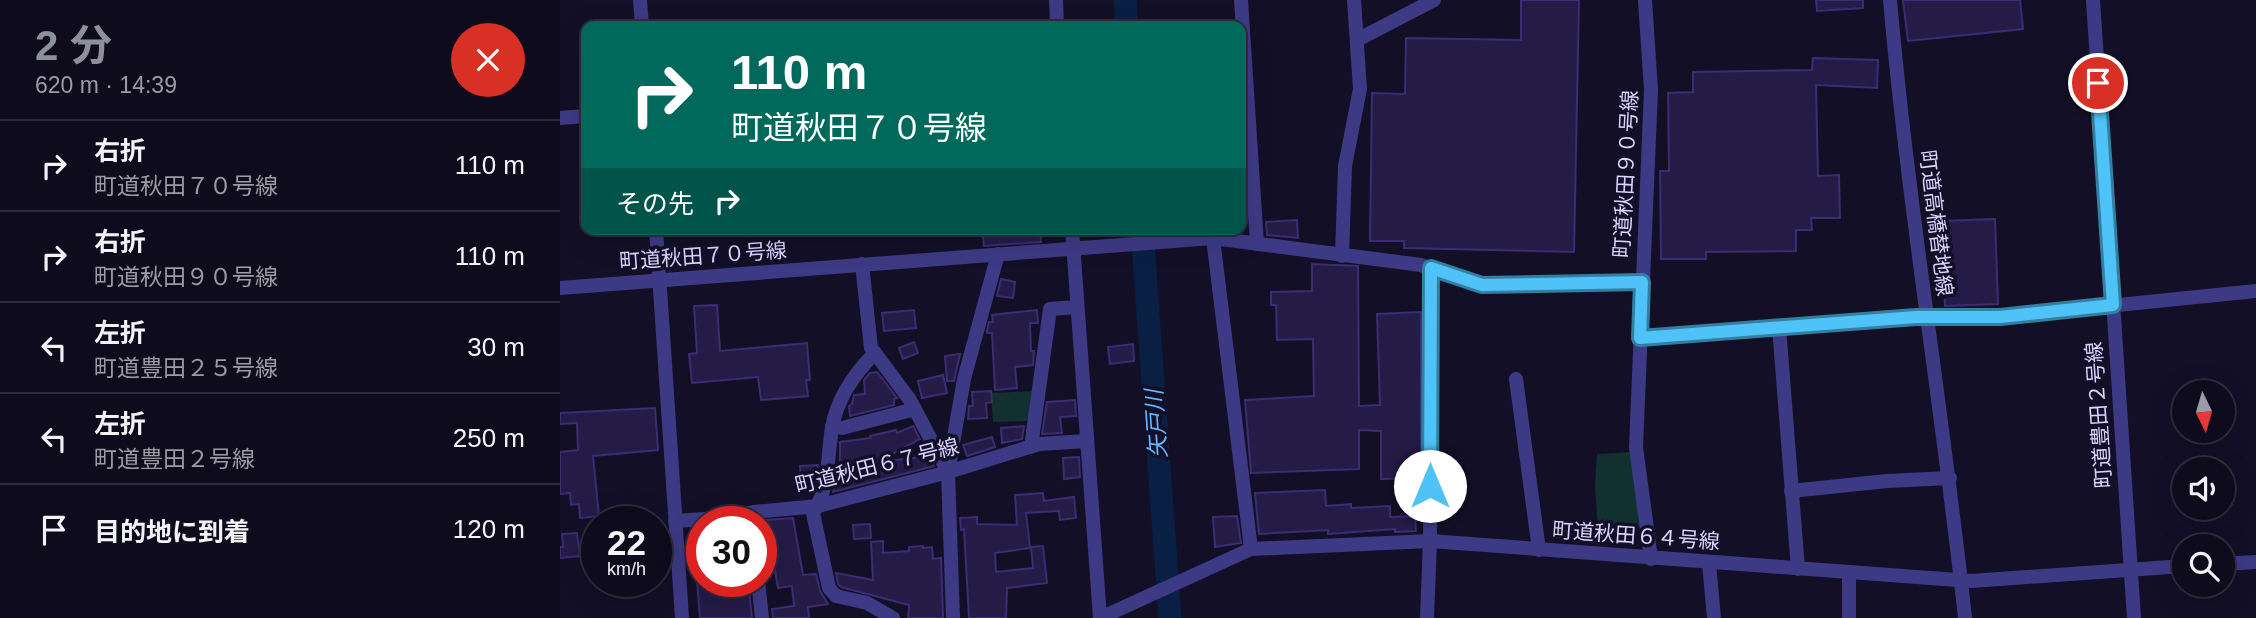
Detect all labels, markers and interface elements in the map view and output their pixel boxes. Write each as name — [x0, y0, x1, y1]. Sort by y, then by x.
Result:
text: 2 分 — [35, 22, 112, 69]
button: close — [451, 23, 525, 97]
text: 110 m — [731, 45, 867, 99]
icon: right — [616, 49, 707, 140]
pin — [2068, 53, 2128, 113]
icon: arrive — [2079, 64, 2117, 102]
text: 620 m · 14:39 — [35, 72, 177, 98]
street label: 町道秋田９０号線 — [1610, 89, 1641, 258]
text: 町道秋田７０号線 — [731, 110, 987, 146]
text: 右折 — [94, 136, 146, 166]
icon: right — [35, 147, 73, 185]
street label: 町道高橋替地線 — [1916, 149, 1957, 297]
text: 110 m — [455, 150, 525, 180]
text: 町道秋田７０号線 — [94, 173, 278, 199]
icon: right — [708, 182, 746, 220]
text: その先 — [616, 189, 694, 219]
text: 右折 — [94, 227, 146, 257]
icon: right — [35, 238, 73, 276]
street label: 町道秋田７０号線 — [618, 238, 788, 273]
text: 110 m — [455, 241, 525, 271]
text: 町道秋田９０号線 — [94, 264, 278, 290]
text: 左折 — [94, 318, 146, 348]
icon: left — [35, 329, 73, 367]
text: 30 m — [467, 332, 525, 362]
street label: 町道豊田２号線 — [2082, 341, 2115, 489]
text: 町道豊田２５号線 — [94, 355, 278, 381]
north arrow — [2172, 380, 2235, 443]
map controls — [2172, 380, 2235, 597]
water label: 矢戸川 — [1140, 386, 1171, 459]
text: 左折 — [94, 409, 146, 439]
icon: left — [35, 420, 73, 458]
text: 250 m — [453, 423, 525, 453]
street label: 町道秋田６７号線 — [793, 434, 961, 497]
text: 町道豊田２号線 — [94, 446, 255, 472]
position arrow — [1393, 449, 1467, 523]
button: sound — [2172, 457, 2235, 520]
speed limit sign: 30 — [686, 506, 777, 597]
icon: arrive — [35, 511, 73, 549]
text: 120 m — [453, 514, 525, 544]
text: 目的地に到着 — [94, 517, 250, 547]
street label: 町道秋田６４号線 — [1551, 518, 1721, 553]
text: 22 — [607, 523, 646, 562]
button: search — [2172, 534, 2235, 597]
text: km/h — [607, 559, 646, 579]

